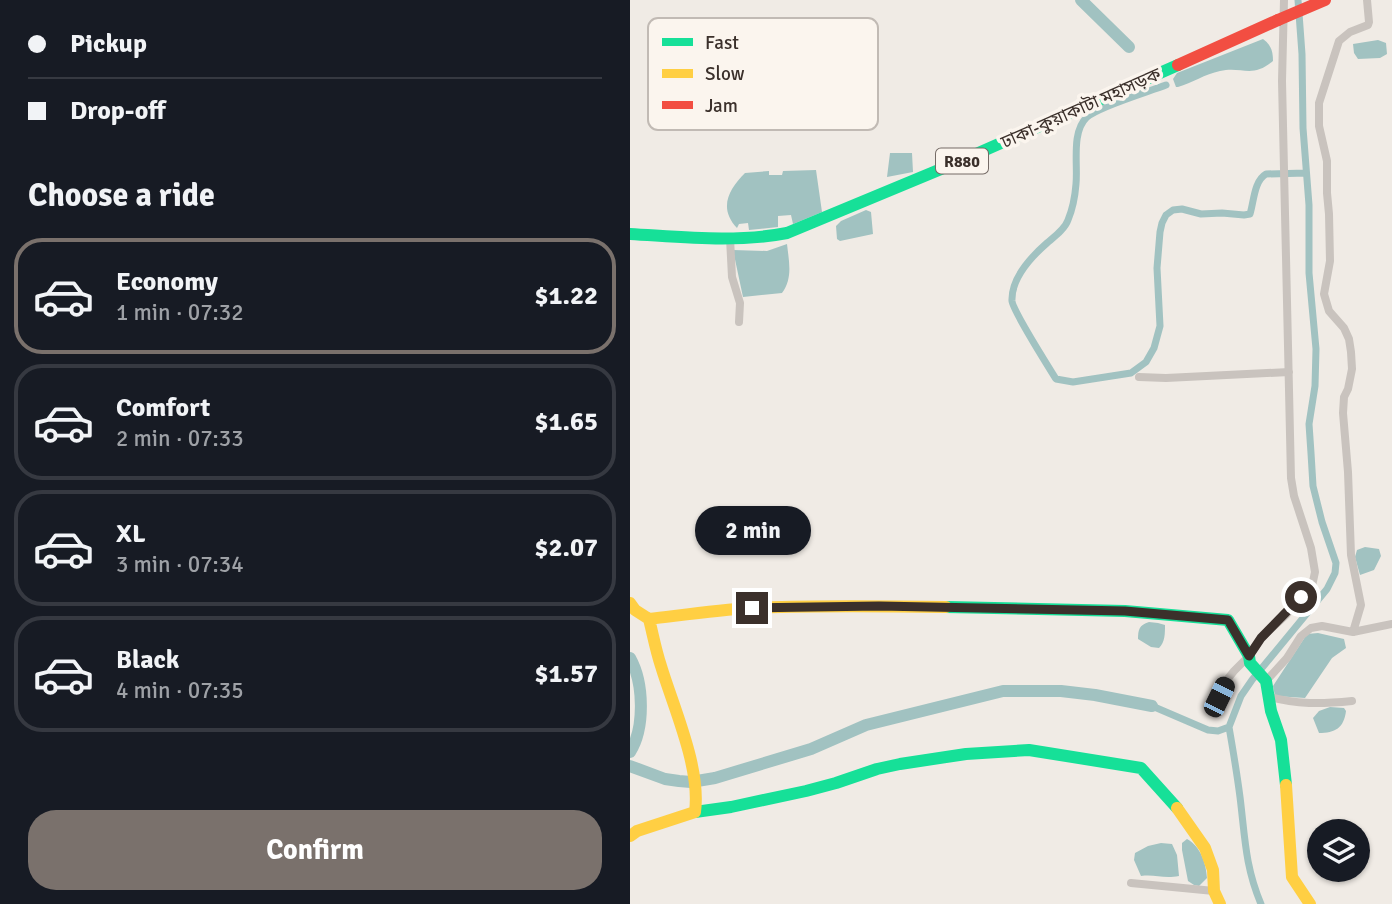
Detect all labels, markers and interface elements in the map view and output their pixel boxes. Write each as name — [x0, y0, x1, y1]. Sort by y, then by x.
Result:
legend — [648, 18, 878, 130]
text: Pickup — [70, 28, 147, 60]
text: Fast — [705, 31, 739, 55]
text: Slow — [705, 62, 745, 86]
street label: ঢাকা-কুয়াকাটা মহাসড়ক — [997, 63, 1165, 154]
text: Jam — [705, 94, 738, 118]
text: Drop-off — [70, 95, 166, 127]
road number: R880 — [936, 148, 988, 174]
text: Choose a ride — [28, 176, 215, 215]
icon: car — [32, 265, 95, 328]
text: Economy — [116, 266, 218, 298]
text: $1.22 — [534, 280, 598, 312]
text: 1 min · 07:32 — [116, 298, 244, 327]
icon: car — [32, 391, 95, 454]
text: Comfort — [116, 392, 210, 424]
text: $1.65 — [534, 406, 598, 438]
text: 2 min · 07:33 — [116, 424, 244, 453]
callout: 2 min — [694, 506, 810, 556]
text: 2 min — [725, 516, 781, 545]
icon: car — [32, 517, 95, 580]
text: XL — [116, 518, 146, 550]
text: $2.07 — [534, 532, 598, 564]
text: 3 min · 07:34 — [116, 550, 244, 579]
route start — [1285, 581, 1317, 613]
route end — [736, 592, 768, 624]
icon: car — [32, 643, 95, 706]
text: Black — [116, 644, 179, 676]
text: $1.57 — [534, 658, 598, 690]
car — [1201, 674, 1238, 720]
text: 4 min · 07:35 — [116, 676, 244, 705]
button: Confirm — [28, 810, 602, 890]
map controls — [1307, 819, 1370, 882]
button: layers — [1307, 819, 1370, 882]

